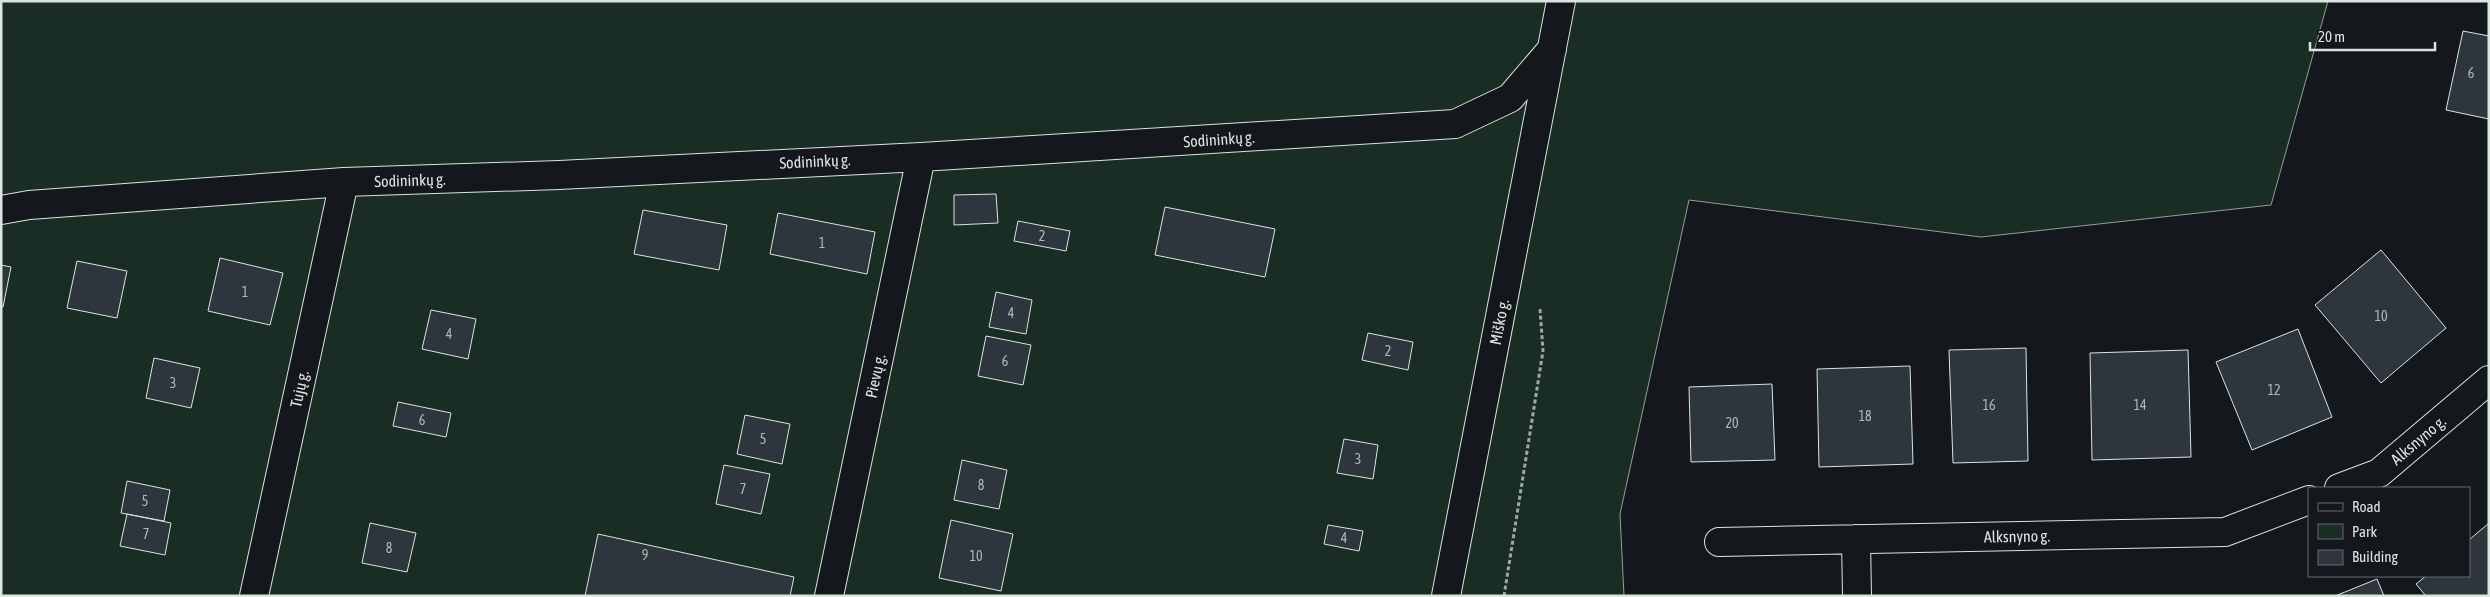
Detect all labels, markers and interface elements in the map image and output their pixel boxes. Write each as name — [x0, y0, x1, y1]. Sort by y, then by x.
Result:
scale bar — [2310, 20, 2435, 52]
text: 20 m — [2318, 28, 2345, 45]
house number: 6 — [2468, 65, 2475, 81]
street label: Sodininkų g. — [1183, 128, 1255, 151]
street label: Sodininkų g. — [779, 150, 851, 173]
street label: Sodininkų g. — [374, 170, 446, 191]
house number: 2 — [1039, 228, 1045, 244]
house number: 1 — [819, 235, 825, 251]
house number: 1 — [242, 284, 248, 300]
street label: Miško g. — [1486, 297, 1513, 347]
house number: 4 — [1008, 305, 1015, 321]
house number: 10 — [2374, 308, 2388, 324]
house number: 4 — [446, 326, 453, 342]
house number: 2 — [1385, 343, 1391, 359]
street label: Pievų g. — [862, 352, 889, 400]
house number: 6 — [1002, 353, 1009, 369]
street label: Tujų g. — [286, 369, 313, 409]
house number: 3 — [170, 375, 176, 391]
house number: 12 — [2267, 382, 2281, 398]
house number: 16 — [1982, 397, 1996, 413]
house number: 14 — [2133, 397, 2147, 413]
house number: 18 — [1858, 408, 1872, 424]
house number: 6 — [419, 412, 426, 428]
street label: Alksnyno g. — [2387, 412, 2450, 469]
house number: 20 — [1725, 415, 1739, 431]
house number: 5 — [760, 431, 766, 447]
house number: 3 — [1355, 451, 1361, 467]
house number: 8 — [978, 477, 985, 493]
house number: 7 — [740, 481, 746, 497]
legend — [2308, 487, 2470, 577]
house number: 5 — [142, 493, 148, 509]
text: Road — [2352, 498, 2381, 515]
text: Park — [2352, 523, 2377, 540]
house number: 7 — [143, 526, 149, 542]
street label: Alksnyno g. — [1984, 526, 2050, 547]
house number: 4 — [1341, 530, 1348, 546]
house number: 8 — [386, 540, 393, 556]
house number: 9 — [642, 547, 648, 563]
house number: 10 — [969, 548, 983, 564]
text: Building — [2352, 548, 2398, 565]

